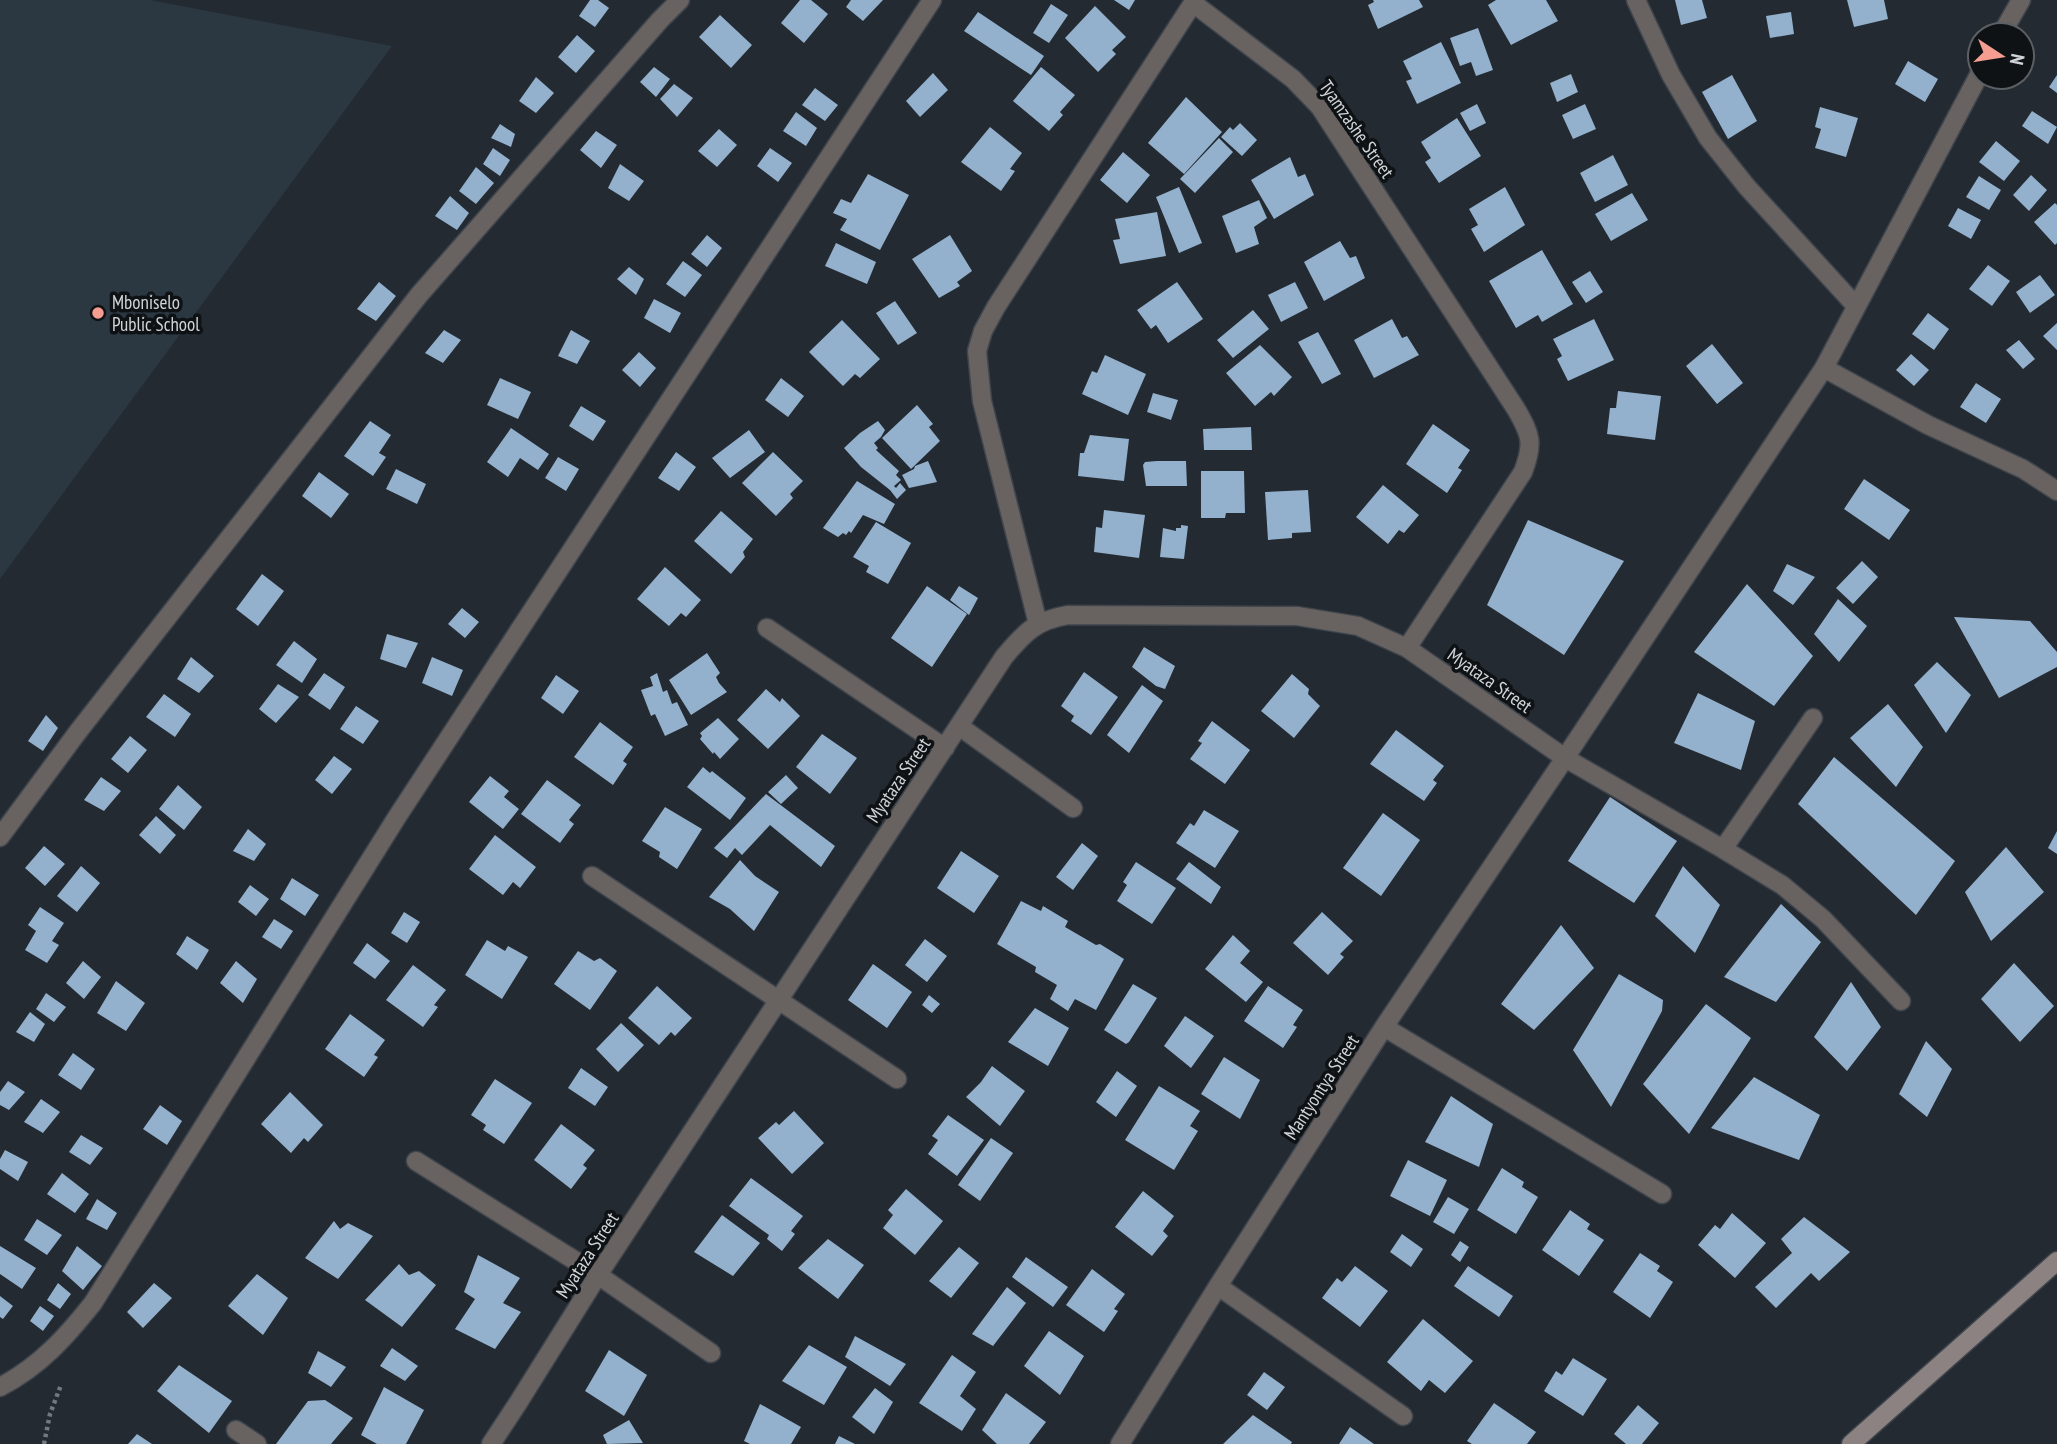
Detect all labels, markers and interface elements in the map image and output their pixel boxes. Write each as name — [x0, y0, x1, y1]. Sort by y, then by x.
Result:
north arrow — [1966, 21, 2036, 91]
text: N — [2005, 52, 2030, 67]
street label: Tyamzashe Street — [1314, 75, 1400, 183]
place label: Mboniselo Public School — [112, 290, 200, 336]
marker: Mboniselo Public School — [90, 305, 106, 321]
street label: Myataza Street — [1443, 642, 1537, 718]
street label: Myataza Street — [861, 732, 936, 827]
street label: Mantyontya Street — [1278, 1029, 1364, 1144]
street label: Myataza Street — [550, 1207, 624, 1302]

